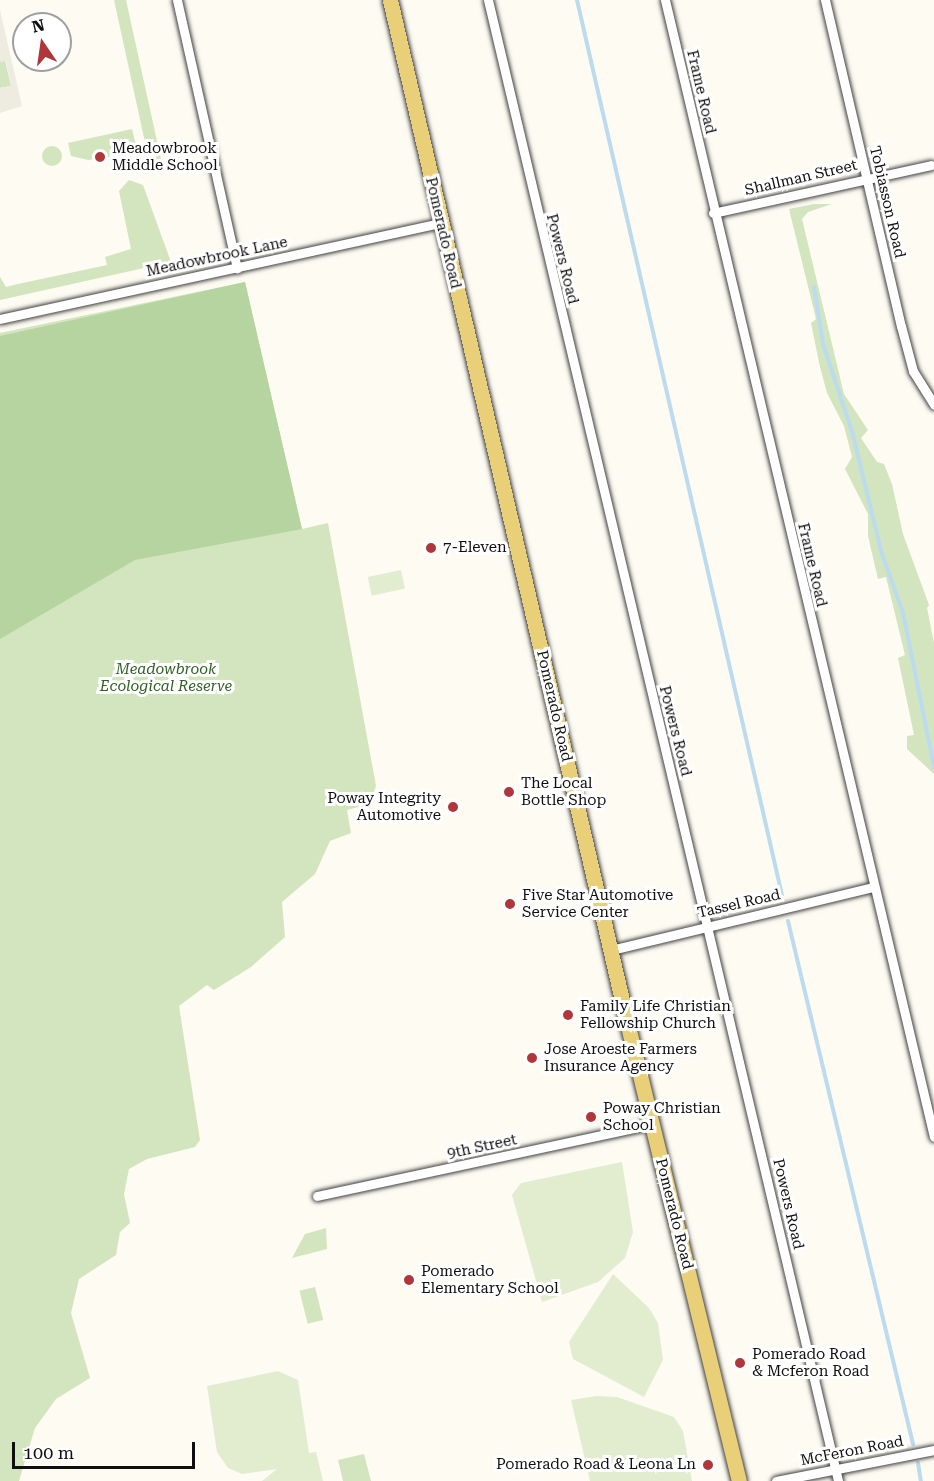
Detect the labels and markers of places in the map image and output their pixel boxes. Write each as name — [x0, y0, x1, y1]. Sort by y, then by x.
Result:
place label: Meadowbrook Middle School — [112, 139, 218, 174]
marker: Meadowbrook Middle School — [93, 150, 107, 164]
place label: 7-Eleven — [443, 539, 507, 557]
marker: 7-Eleven — [424, 541, 438, 555]
place label: The Local Bottle Shop — [521, 774, 606, 809]
marker: The Local Bottle Shop — [502, 785, 516, 799]
place label: Poway Integrity Automotive — [327, 789, 441, 824]
marker: Poway Integrity Automotive — [446, 800, 460, 814]
place label: Five Star Automotive Service Center — [522, 886, 673, 921]
marker: Five Star Automotive Service Center — [503, 897, 517, 911]
place label: Family Life Christian Fellowship Church — [580, 997, 731, 1032]
marker: Family Life Christian Fellowship Church — [561, 1008, 575, 1022]
place label: Jose Aroeste Farmers Insurance Agency — [544, 1040, 697, 1075]
marker: Jose Aroeste Farmers Insurance Agency — [525, 1051, 539, 1065]
place label: Poway Christian School — [603, 1099, 721, 1134]
marker: Poway Christian School — [584, 1110, 598, 1124]
place label: Pomerado Elementary School — [421, 1262, 559, 1297]
marker: Pomerado Elementary School — [402, 1273, 416, 1287]
place label: Pomerado Road & Mcferon Road — [752, 1345, 869, 1380]
marker: Pomerado Road & Mcferon Road — [733, 1356, 747, 1370]
place label: Pomerado Road & Leona Ln — [496, 1456, 696, 1474]
marker: Pomerado Road & Leona Ln — [701, 1458, 715, 1472]

